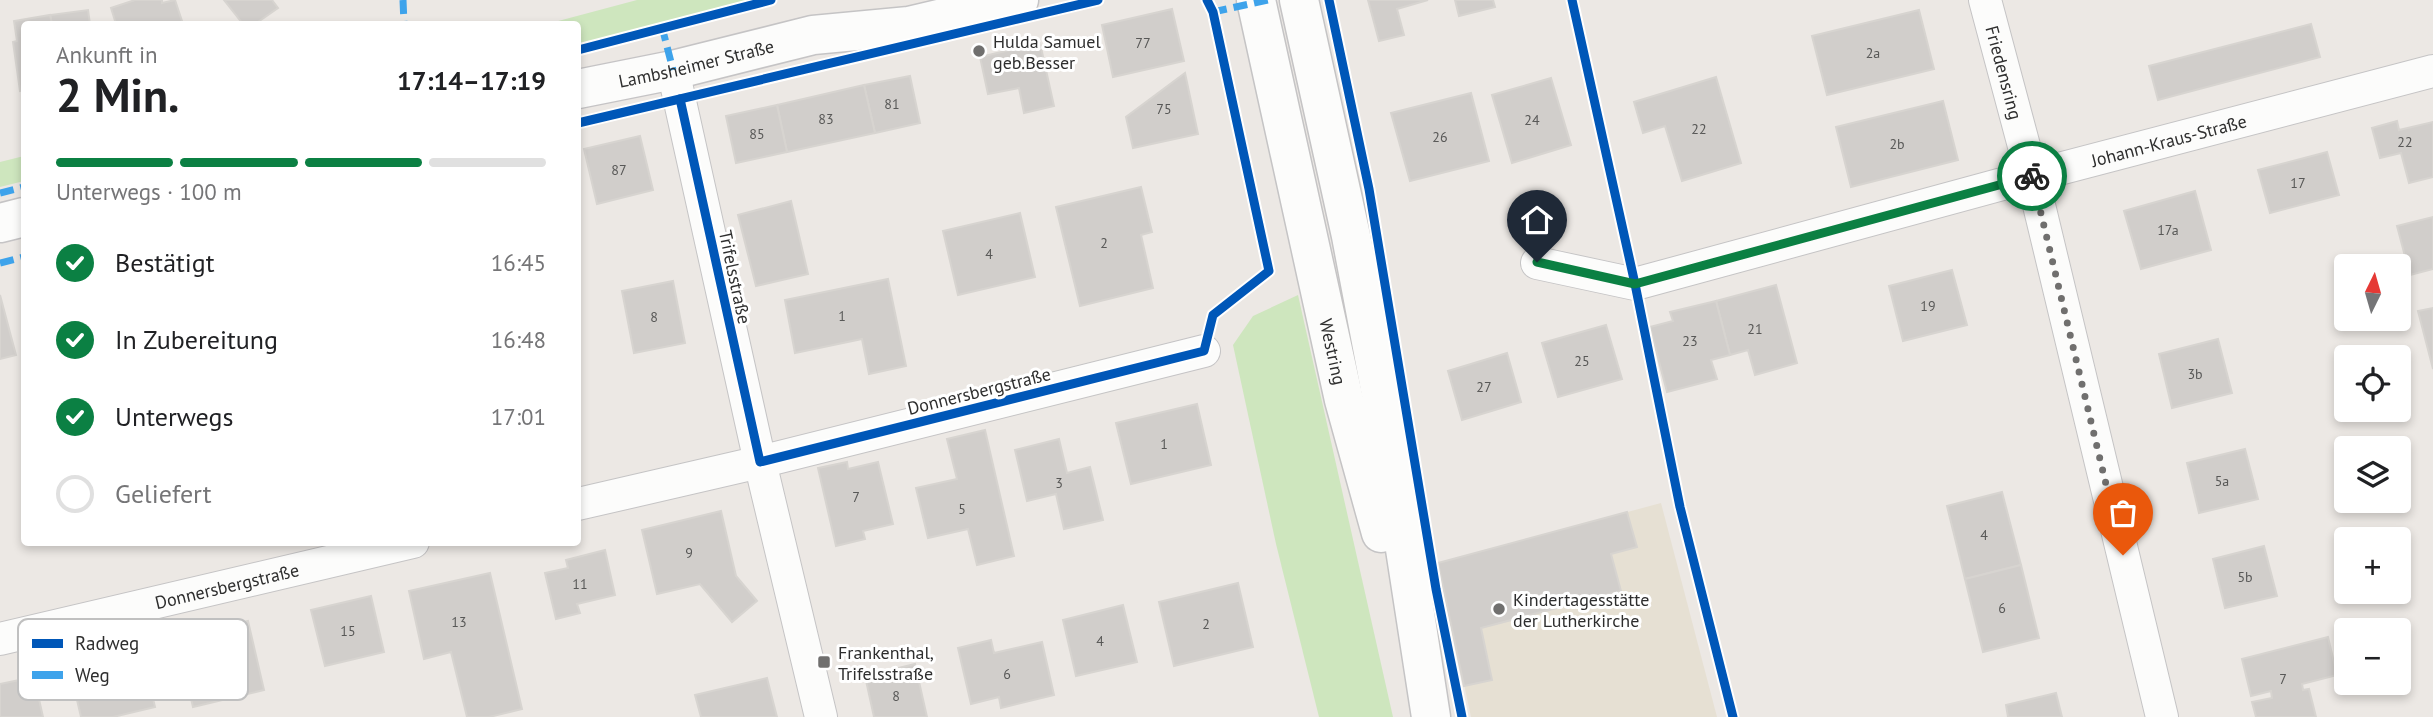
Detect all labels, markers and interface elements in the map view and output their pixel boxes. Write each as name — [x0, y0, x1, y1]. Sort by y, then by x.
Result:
street label: Friedensring — [1981, 23, 2028, 122]
place label: Hulda Samuel geb.Besser — [993, 30, 1101, 74]
street label: Lambsheimer Straße — [616, 34, 776, 92]
house number: 77 — [1135, 34, 1151, 52]
text: Ankunft in — [56, 40, 158, 69]
marker: Hulda Samuel geb.Besser — [971, 43, 987, 59]
house number: 2a — [1866, 44, 1880, 62]
text: 17:14–17:19 — [397, 64, 546, 97]
text: 2 Min. — [56, 65, 179, 125]
house number: 81 — [884, 95, 900, 113]
house number: 75 — [1156, 100, 1172, 118]
street label: Johann-Kraus-Straße — [2088, 109, 2249, 172]
house number: 83 — [818, 110, 834, 128]
house number: 24 — [1524, 111, 1540, 129]
house number: 22 — [1691, 120, 1707, 138]
house number: 85 — [749, 125, 765, 143]
house number: 26 — [1432, 128, 1448, 146]
house number: 22 — [2397, 133, 2413, 151]
house number: 2b — [1889, 135, 1905, 153]
courier — [1997, 141, 2067, 211]
icon: bike — [2013, 157, 2051, 195]
house number: 87 — [611, 161, 627, 179]
house number: 17 — [2290, 174, 2306, 192]
text: Unterwegs · 100 m — [56, 177, 242, 206]
pin — [1507, 190, 1567, 262]
icon: home — [1518, 201, 1556, 239]
house number: 17a — [2157, 221, 2179, 239]
street label: Trifelsstraße — [714, 228, 756, 326]
house number: 2 — [1100, 234, 1108, 252]
icon: check — [56, 244, 94, 282]
house number: 4 — [985, 245, 993, 263]
text: Bestätigt — [115, 246, 215, 279]
text: 16:45 — [491, 248, 546, 277]
north arrow — [2334, 254, 2412, 331]
map controls — [2334, 254, 2411, 695]
house number: 19 — [1920, 297, 1936, 315]
house number: 1 — [838, 307, 846, 325]
house number: 8 — [650, 308, 658, 326]
street label: Westring — [1315, 316, 1352, 387]
house number: 21 — [1747, 320, 1763, 338]
icon: check — [56, 321, 94, 359]
text: In Zubereitung — [115, 323, 278, 356]
text: 16:48 — [491, 325, 546, 354]
house number: 23 — [1682, 332, 1698, 350]
button: locate — [2334, 345, 2411, 422]
house number: 25 — [1574, 352, 1590, 370]
street label: Donnersbergstraße — [905, 362, 1053, 420]
house number: 3b — [2187, 365, 2203, 383]
house number: 27 — [1476, 378, 1492, 396]
icon: check — [56, 398, 94, 436]
text: Unterwegs — [115, 400, 233, 433]
text: 17:01 — [491, 402, 546, 431]
house number: 1 — [1160, 435, 1168, 453]
button: layers — [2334, 436, 2411, 513]
house number: 5a — [2215, 472, 2229, 490]
house number: 3 — [1055, 474, 1063, 492]
text: Geliefert — [115, 477, 212, 510]
pin — [2093, 483, 2153, 555]
house number: 7 — [852, 488, 860, 506]
icon: bag — [2104, 494, 2142, 532]
house number: 5 — [958, 500, 966, 518]
house number: 4 — [1980, 526, 1988, 544]
button: + — [2334, 527, 2411, 604]
house number: 9 — [685, 544, 693, 562]
street label: Donnersbergstraße — [153, 558, 301, 614]
house number: 5b — [2237, 568, 2253, 586]
house number: 11 — [572, 575, 588, 593]
place label: Kindertagesstätte der Lutherkirche — [1513, 588, 1649, 632]
house number: 6 — [1998, 599, 2006, 617]
marker: Kindertagesstätte der Lutherkirche — [1491, 601, 1507, 617]
house number: 13 — [451, 613, 467, 631]
house number: 2 — [1202, 615, 1210, 633]
button: − — [2334, 618, 2411, 695]
legend — [18, 619, 248, 700]
house number: 15 — [340, 622, 356, 640]
text: Radweg — [75, 631, 139, 655]
house number: 4 — [1096, 632, 1104, 650]
place label: Frankenthal, Trifelsstraße — [838, 641, 934, 685]
marker: Frankenthal, Trifelsstraße — [816, 654, 832, 670]
text: Weg — [75, 663, 110, 687]
house number: 6 — [1003, 665, 1011, 683]
house number: 7 — [2279, 670, 2287, 688]
house number: 8 — [892, 687, 900, 705]

